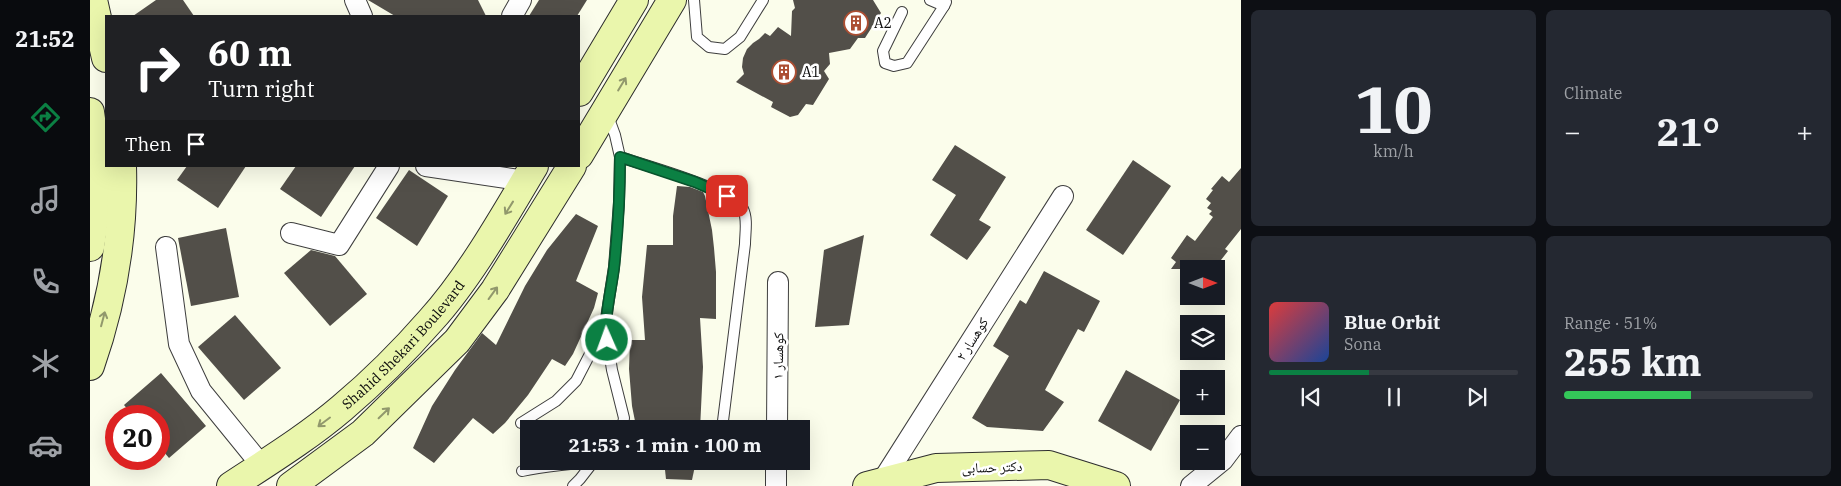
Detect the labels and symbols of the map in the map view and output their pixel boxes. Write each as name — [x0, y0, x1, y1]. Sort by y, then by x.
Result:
building icon: A2 — [843, 10, 869, 36]
place label: A2 — [874, 14, 892, 32]
building icon: A1 — [771, 59, 797, 85]
place label: A1 — [802, 63, 820, 81]
one-way arrow — [617, 77, 627, 91]
pin — [706, 175, 748, 217]
one-way arrow — [503, 200, 513, 214]
north arrow — [1180, 260, 1225, 305]
street label: Shahid Shekari Boulevard — [338, 276, 469, 413]
one-way arrow — [488, 286, 498, 300]
one-way arrow — [99, 312, 108, 328]
position arrow — [580, 313, 632, 365]
street label: کوهسار ۲ — [952, 314, 992, 364]
street label: کوهسار ۱ — [769, 332, 787, 380]
speed limit sign: 20 — [105, 405, 170, 470]
one-way arrow — [378, 407, 390, 419]
one-way arrow — [317, 417, 331, 427]
street label: دکتر حسابی — [961, 457, 1023, 477]

